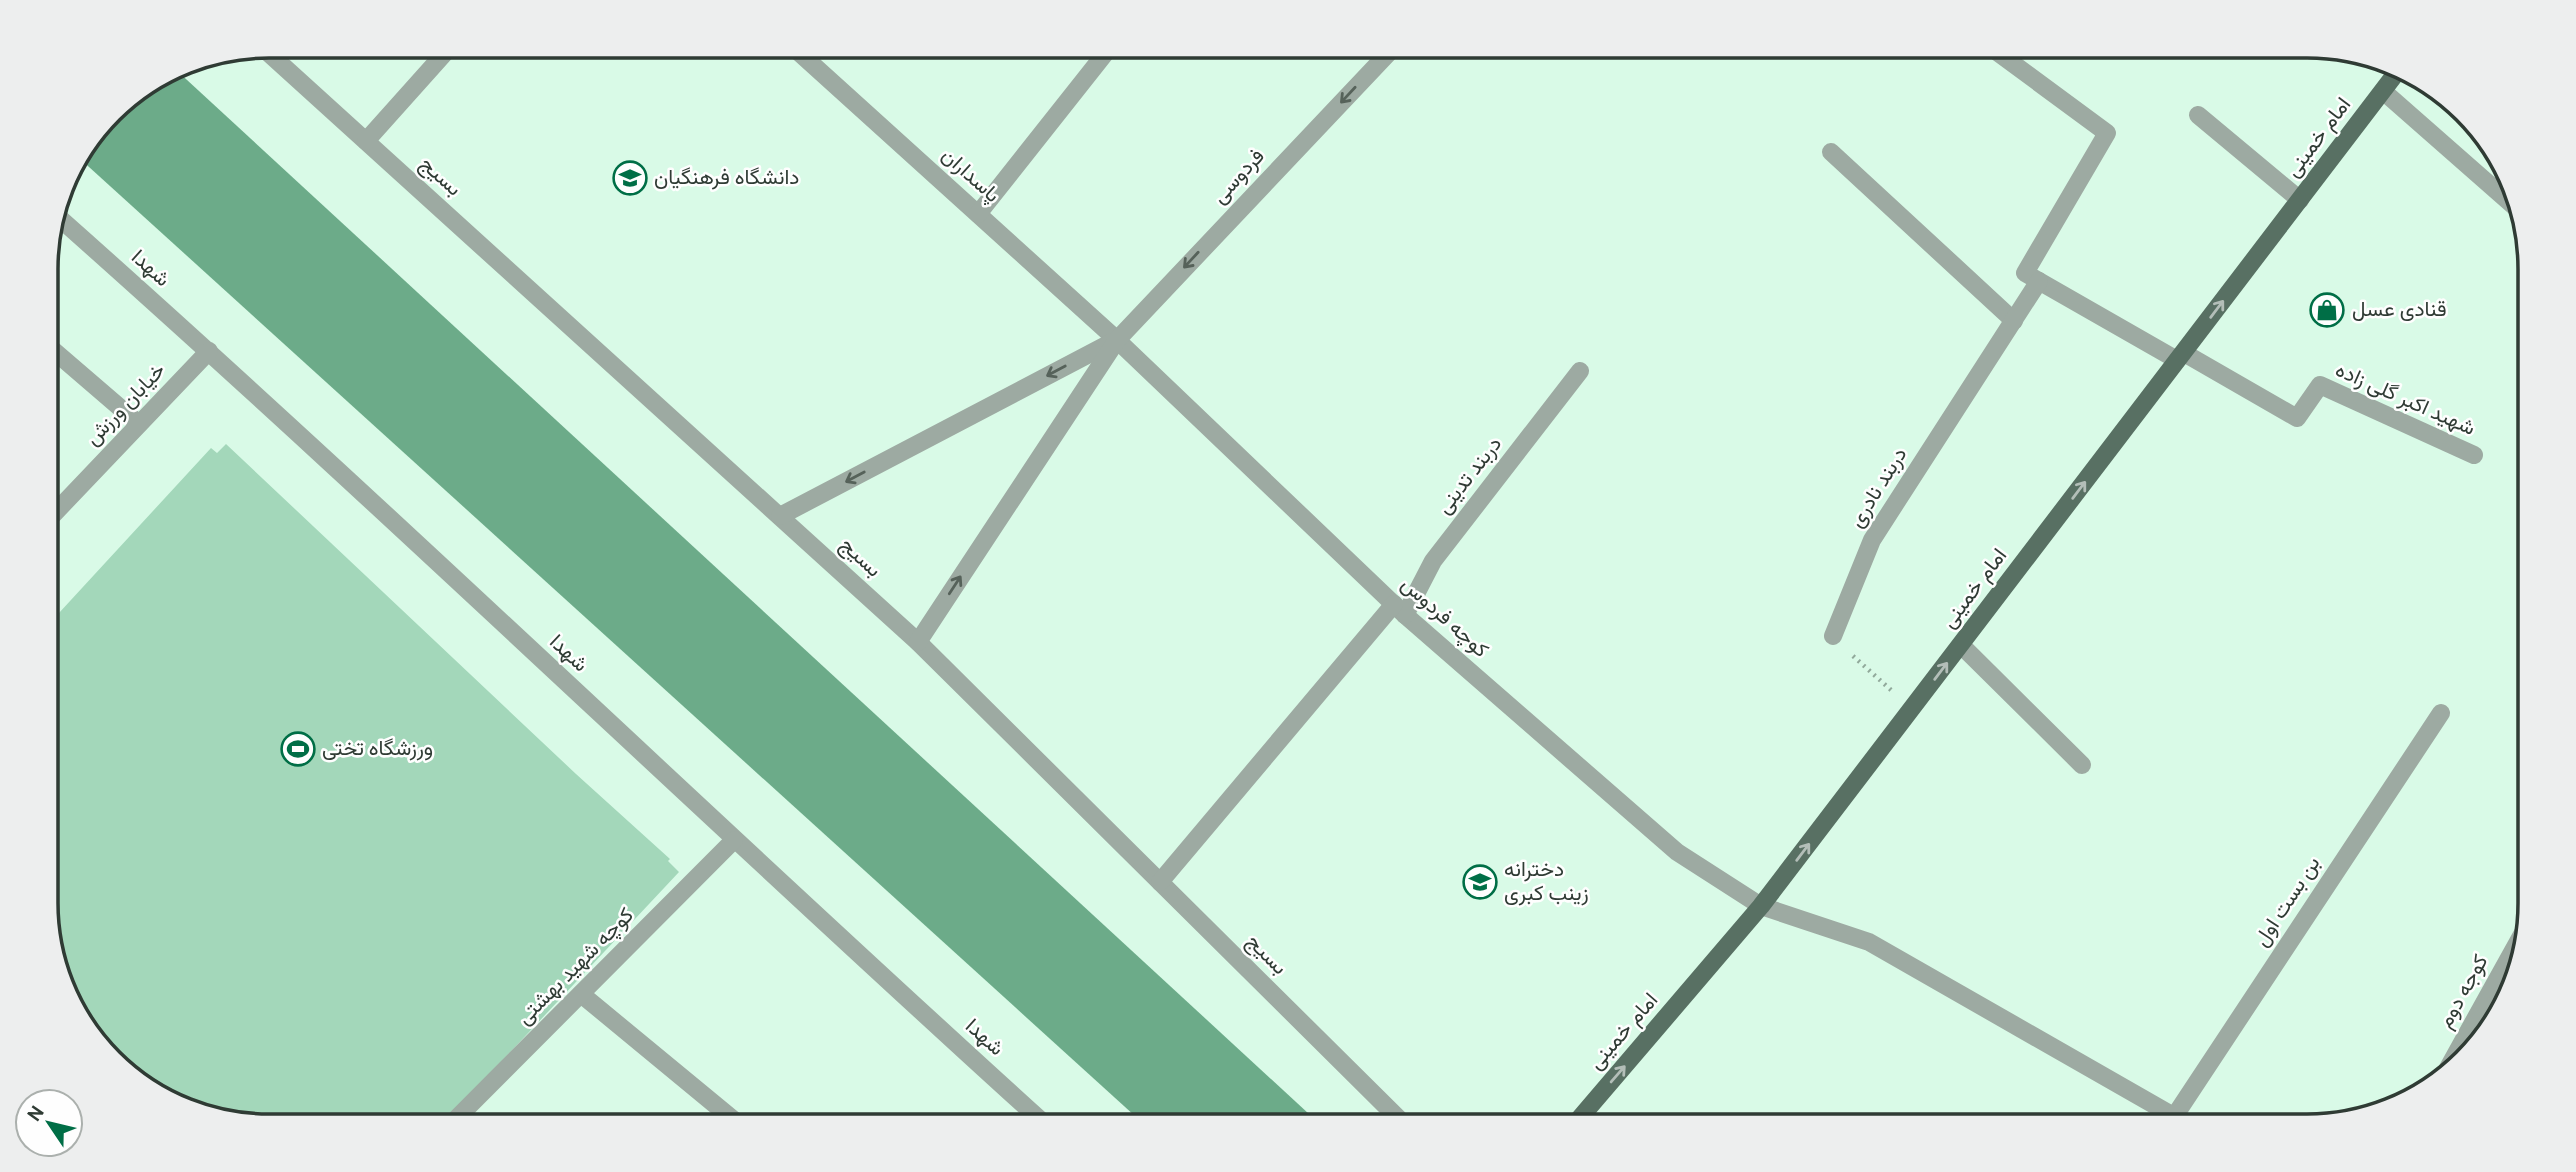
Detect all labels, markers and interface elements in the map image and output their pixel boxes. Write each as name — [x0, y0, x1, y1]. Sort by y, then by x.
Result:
one-way arrow — [1339, 86, 1356, 103]
street label: امام خمینی — [2280, 93, 2358, 183]
street label: پاسداران — [935, 143, 1005, 209]
street label: فردوسی — [1207, 144, 1271, 210]
street label: بسیج — [413, 151, 467, 203]
school or university icon: دانشگاه فرهنگیان — [611, 159, 649, 197]
place label: دانشگاه فرهنگیان — [654, 165, 799, 192]
street label: شهدا — [125, 245, 175, 293]
one-way arrow — [1183, 252, 1200, 269]
shop icon: قنادی عسل — [2308, 291, 2346, 329]
place label: قنادی عسل — [2352, 297, 2447, 324]
one-way arrow — [2209, 301, 2224, 319]
street label: شهید اکبر گلی زاده — [2331, 357, 2479, 443]
street label: خیابان ورزش — [80, 358, 172, 452]
one-way arrow — [1046, 365, 1067, 379]
street label: دربند تدینی — [1431, 432, 1509, 520]
street label: دربند نادری — [1844, 443, 1914, 533]
one-way arrow — [845, 471, 866, 484]
one-way arrow — [2071, 482, 2086, 500]
street label: بسیج — [834, 532, 886, 584]
street label: امام خمینی — [1936, 544, 2014, 634]
street label: کوچه فردوس — [1395, 572, 1493, 664]
one-way arrow — [949, 575, 963, 595]
street label: شهدا — [543, 629, 593, 679]
one-way arrow — [1933, 663, 1948, 681]
sports icon: ورزشگاه تختی — [279, 730, 317, 768]
place label: ورزشگاه تختی — [322, 736, 433, 763]
one-way arrow — [1795, 843, 1810, 862]
street label: بن بست اول — [2249, 852, 2327, 952]
place label: دخترانه زینب کبری — [1504, 857, 1589, 908]
school or university icon: دخترانه زینب کبری — [1461, 863, 1499, 901]
street label: کوچه شهید بهشتی — [512, 903, 640, 1031]
street label: بسیج — [1240, 929, 1292, 981]
street label: کوجه دوم — [2433, 950, 2495, 1034]
street label: امام خمینی — [1583, 988, 1665, 1076]
street label: شهدا — [959, 1014, 1009, 1062]
one-way arrow — [1610, 1066, 1625, 1084]
north arrow — [14, 1088, 84, 1158]
text: N — [23, 1102, 50, 1127]

